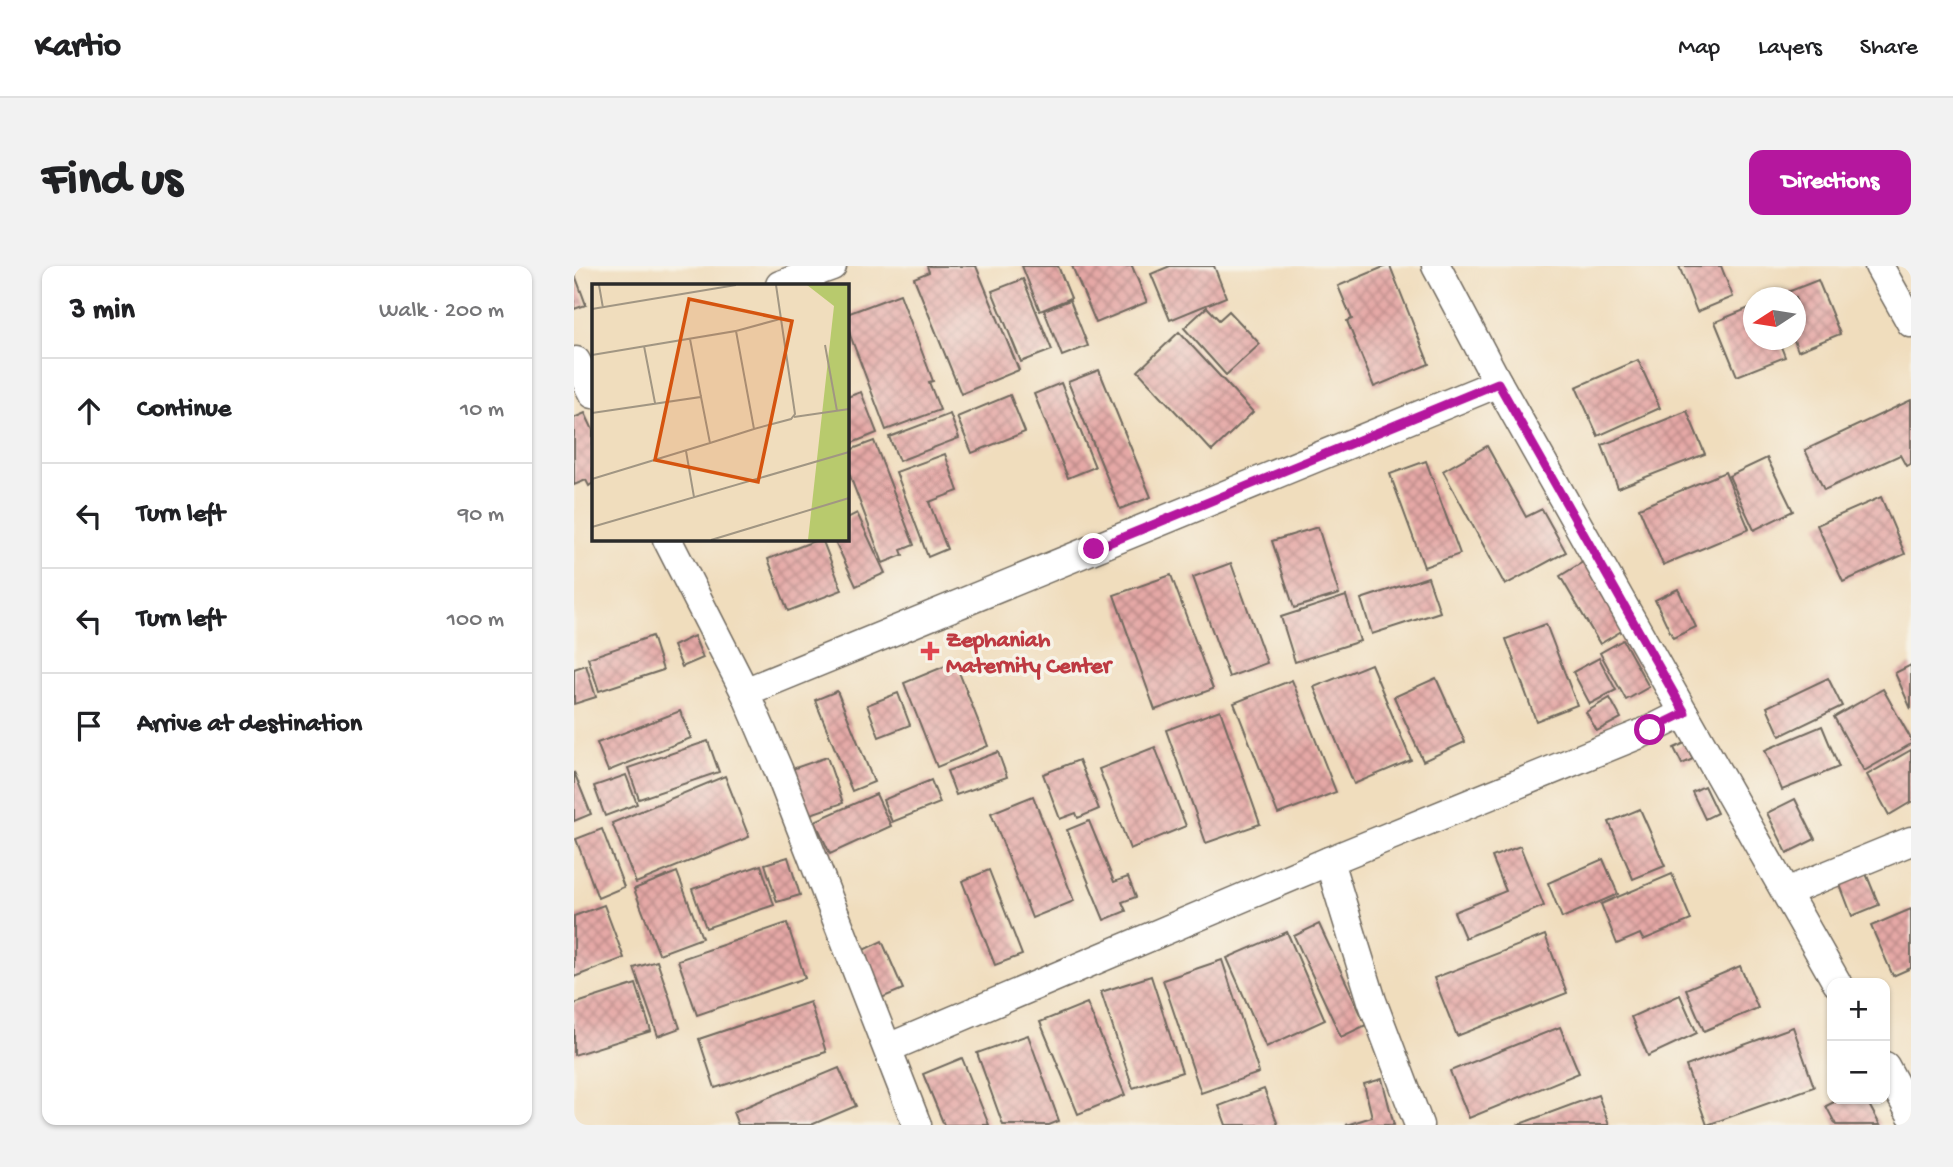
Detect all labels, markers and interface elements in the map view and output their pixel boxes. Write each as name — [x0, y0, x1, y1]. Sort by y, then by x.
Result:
text: Kartio — [35, 29, 121, 67]
text: Map — [1678, 34, 1720, 63]
text: Layers — [1758, 34, 1822, 63]
text: Share — [1860, 34, 1918, 63]
button: Directions — [1749, 150, 1911, 215]
text: Find us — [42, 153, 182, 211]
inset map — [592, 284, 849, 541]
north arrow — [1743, 287, 1806, 350]
text: 3 min — [70, 294, 135, 329]
text: Walk · 200 m — [379, 298, 504, 325]
icon: ahead — [70, 392, 108, 430]
text: Continue — [137, 395, 231, 426]
text: 10 m — [460, 397, 504, 424]
icon: left — [70, 497, 108, 535]
text: Turn left — [137, 500, 225, 531]
text: 90 m — [458, 502, 504, 529]
route end — [1078, 533, 1109, 564]
icon: left — [70, 602, 108, 640]
text: Turn left — [137, 605, 225, 636]
text: 100 m — [447, 607, 504, 634]
place label: Zephaniah Maternity Center — [946, 628, 1114, 681]
marker: Zephaniah Maternity Center — [920, 641, 940, 661]
icon: arrive — [70, 707, 108, 745]
text: Arrive at destination — [137, 710, 362, 741]
route start — [1634, 714, 1665, 745]
map controls — [1827, 978, 1890, 1104]
button: + — [1827, 978, 1890, 1041]
button: − — [1827, 1041, 1890, 1104]

